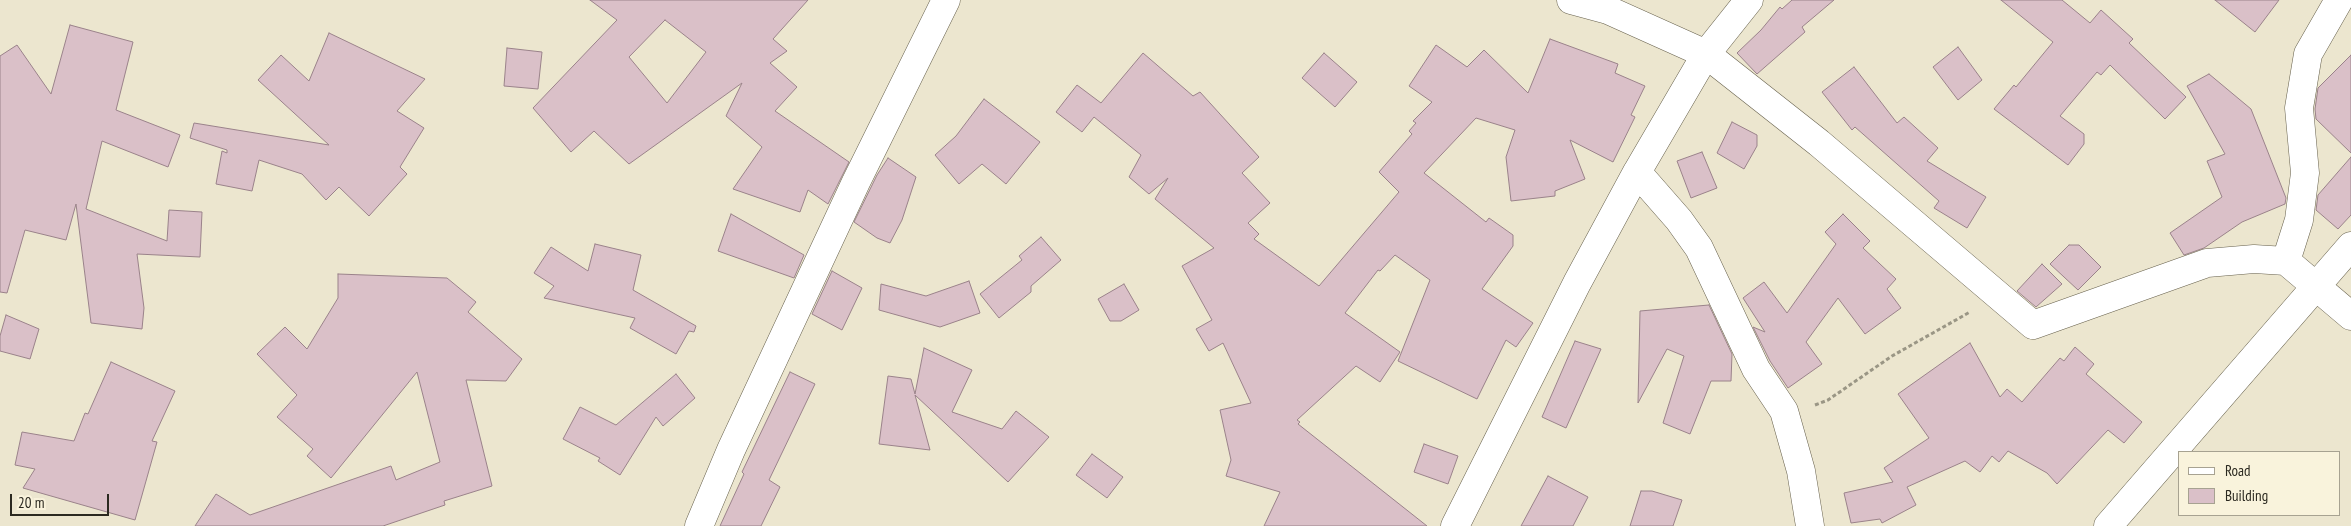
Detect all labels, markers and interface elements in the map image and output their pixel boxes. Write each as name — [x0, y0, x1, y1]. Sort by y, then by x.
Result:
legend — [2178, 451, 2341, 516]
text: Road — [2225, 461, 2251, 480]
scale bar — [12, 484, 111, 516]
text: Building — [2225, 486, 2268, 505]
text: 20 m — [18, 493, 44, 512]

